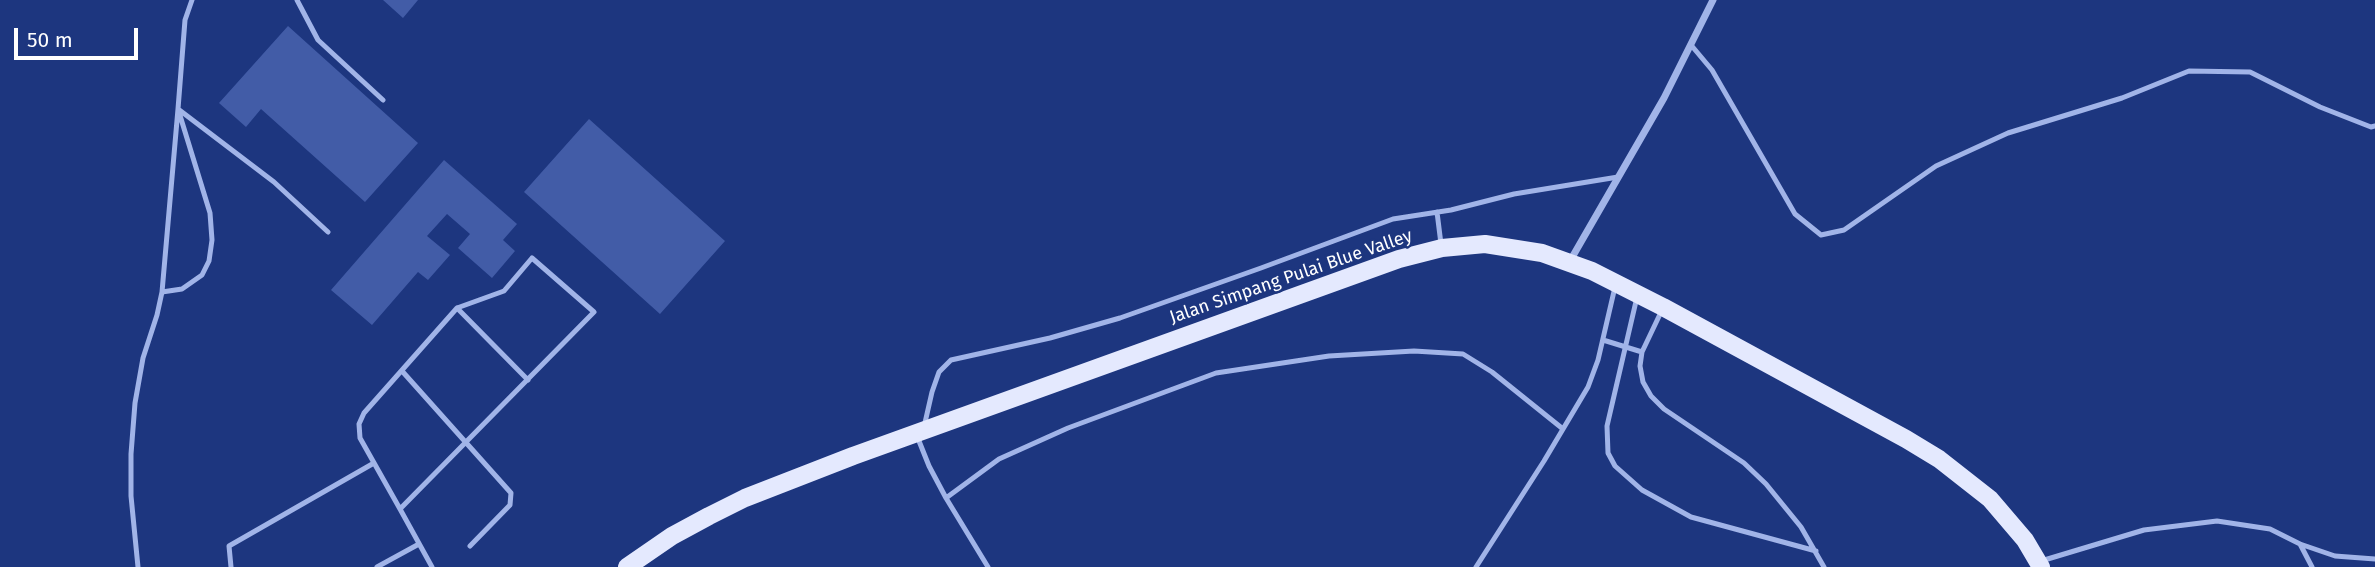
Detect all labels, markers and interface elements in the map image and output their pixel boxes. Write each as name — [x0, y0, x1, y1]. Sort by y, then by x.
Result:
scale bar — [18, 14, 142, 58]
text: 50 m — [27, 27, 73, 53]
street label: Jalan Simpang Pulai Blue Valley — [1167, 225, 1415, 329]

